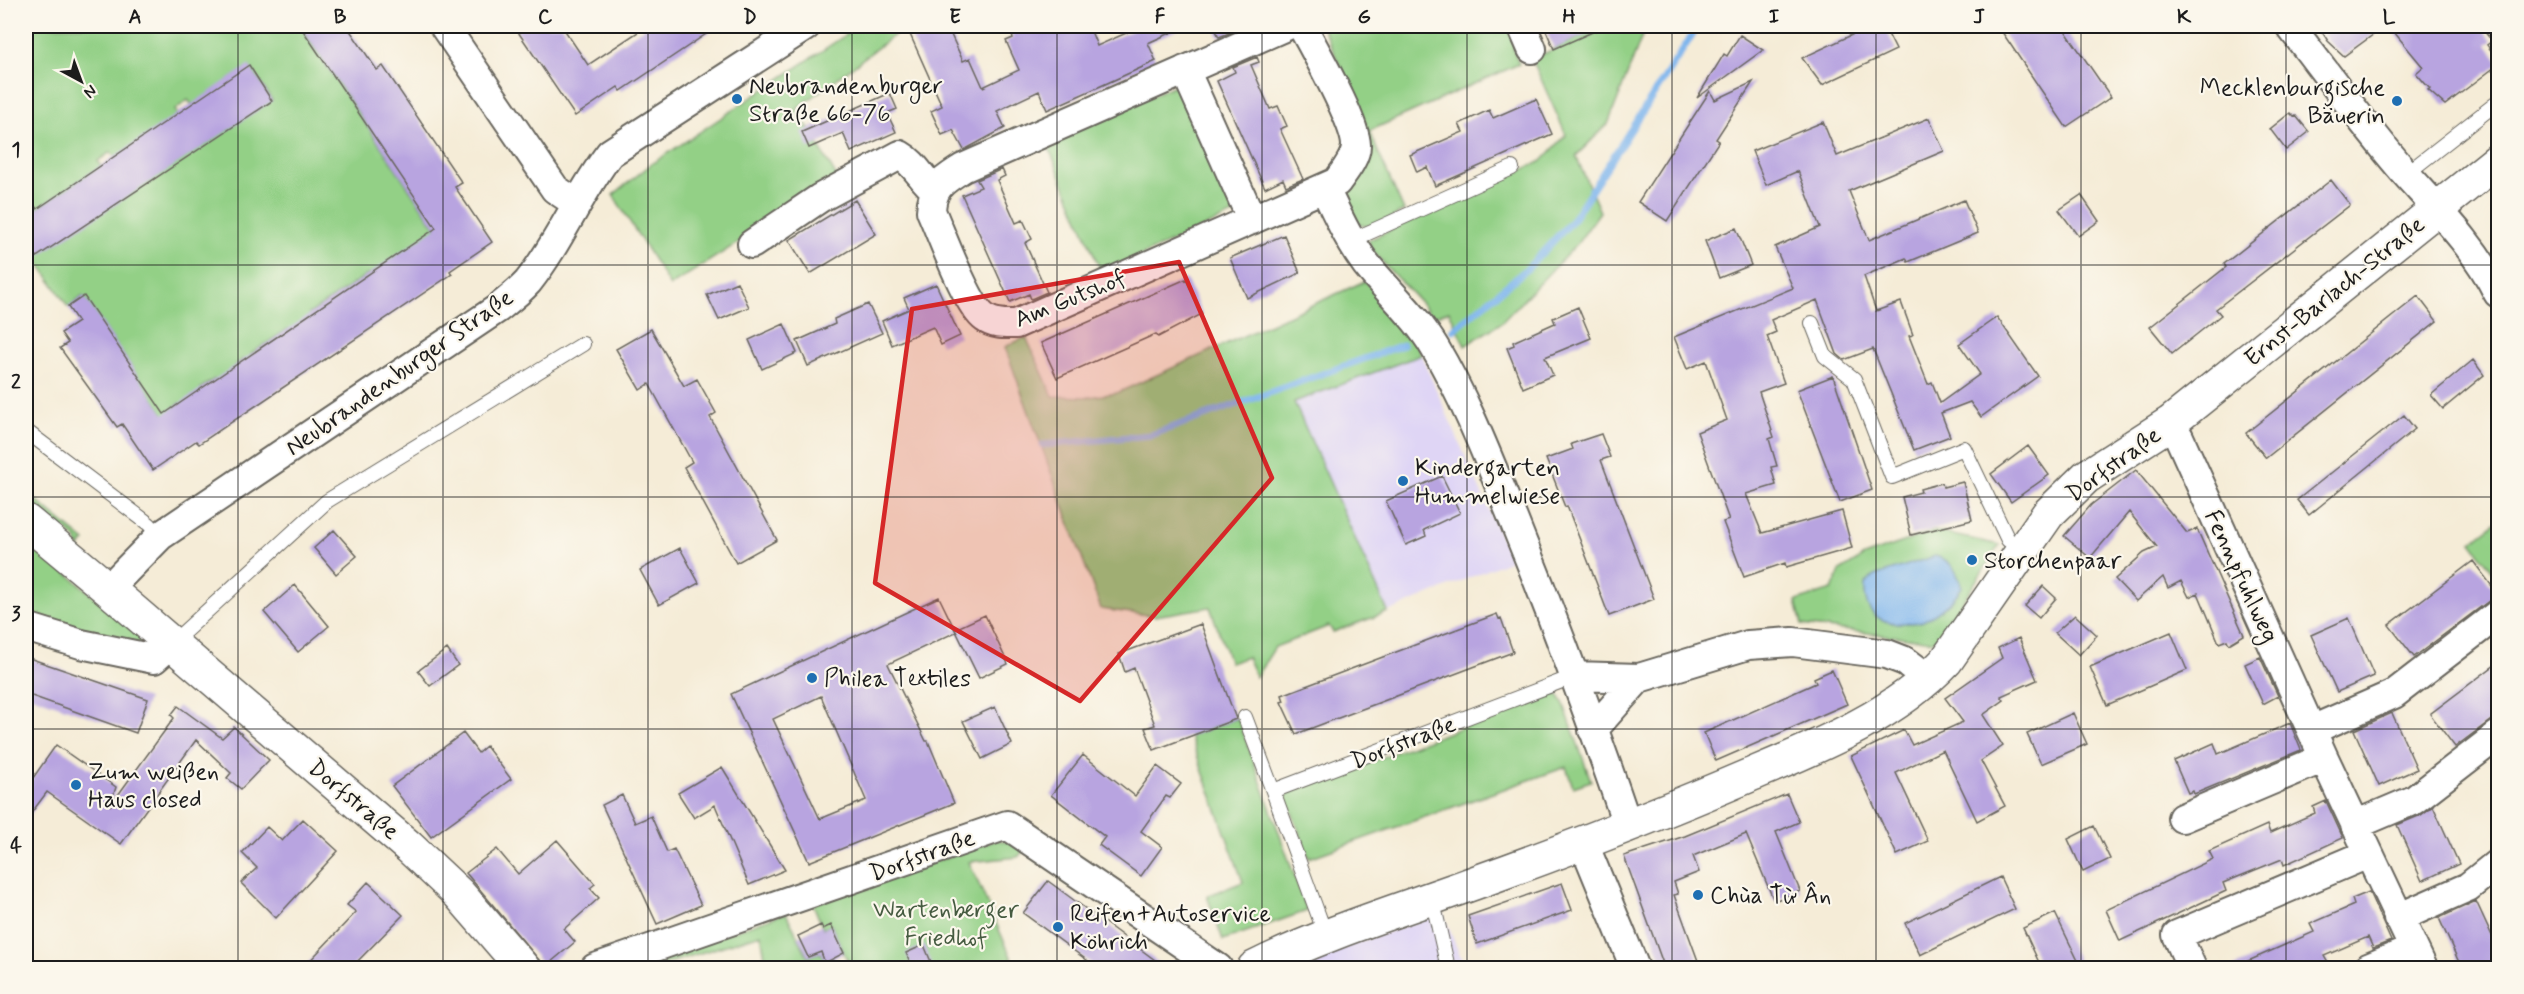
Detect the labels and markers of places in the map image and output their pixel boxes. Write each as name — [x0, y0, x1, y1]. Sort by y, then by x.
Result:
place label: Neubrandenburger Straße 66-76 — [749, 71, 943, 130]
place label: Mecklenburgische Bäuerin — [2200, 73, 2385, 132]
marker: Neubrandenburger Straße 66-76 — [730, 92, 744, 106]
marker: Mecklenburgische Bäuerin — [2390, 94, 2404, 108]
place label: Kindergarten Hummelwiese — [1415, 453, 1560, 512]
marker: Kindergarten Hummelwiese — [1396, 474, 1410, 488]
place label: Storchenpaar — [1984, 546, 2122, 577]
marker: Storchenpaar — [1965, 553, 1979, 567]
place label: Philea Textiles — [824, 664, 971, 695]
marker: Philea Textiles — [805, 671, 819, 685]
place label: Zum weißen Haus closed — [88, 757, 219, 816]
marker: Zum weißen Haus closed — [69, 778, 83, 792]
place label: Chùa Từ Ân — [1710, 881, 1831, 912]
marker: Chùa Từ Ân — [1691, 888, 1705, 902]
place label: Reifen+Autoservice Köhrich — [1070, 899, 1271, 958]
marker: Reifen+Autoservice Köhrich — [1051, 920, 1065, 934]

